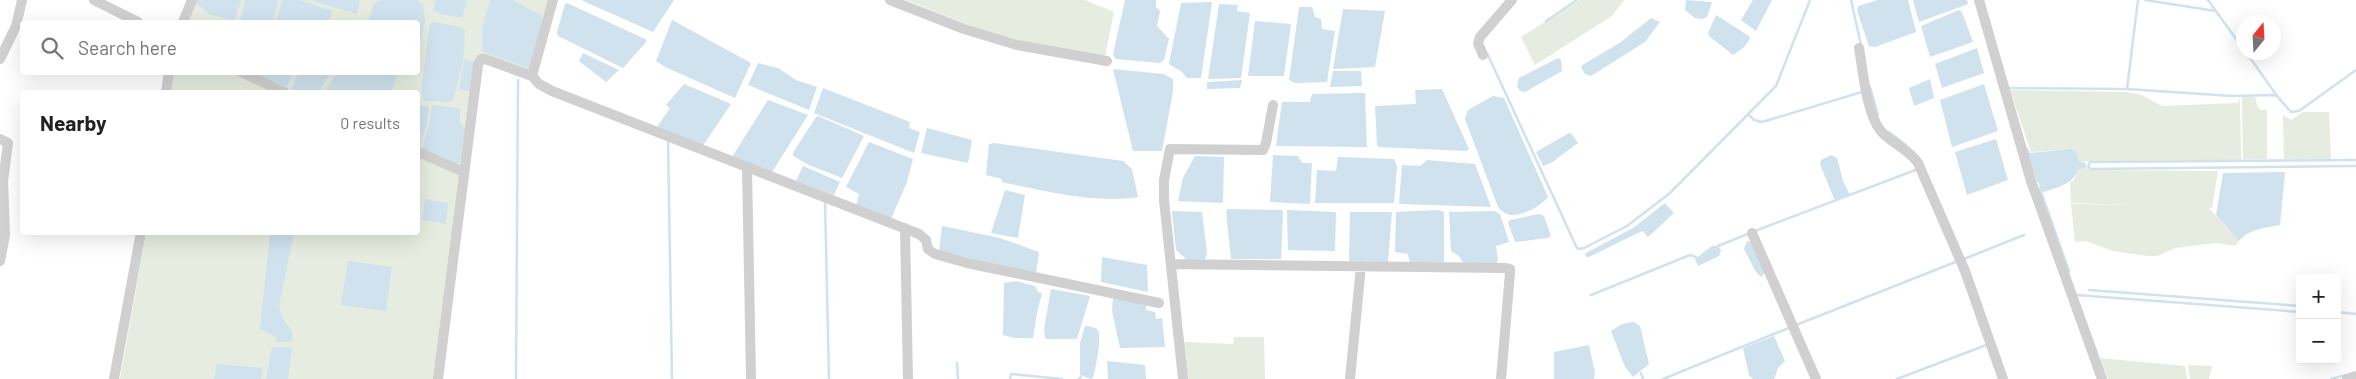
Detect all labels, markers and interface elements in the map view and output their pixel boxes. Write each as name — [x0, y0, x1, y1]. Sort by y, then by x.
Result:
north arrow — [2236, 15, 2281, 60]
search box — [20, 20, 420, 75]
icon: search — [38, 34, 66, 62]
text: Search here — [78, 36, 177, 59]
text: Nearby — [40, 110, 106, 135]
text: 0 results — [340, 113, 400, 132]
map controls — [2296, 274, 2341, 364]
button: + — [2296, 274, 2341, 319]
button: − — [2296, 319, 2341, 364]

